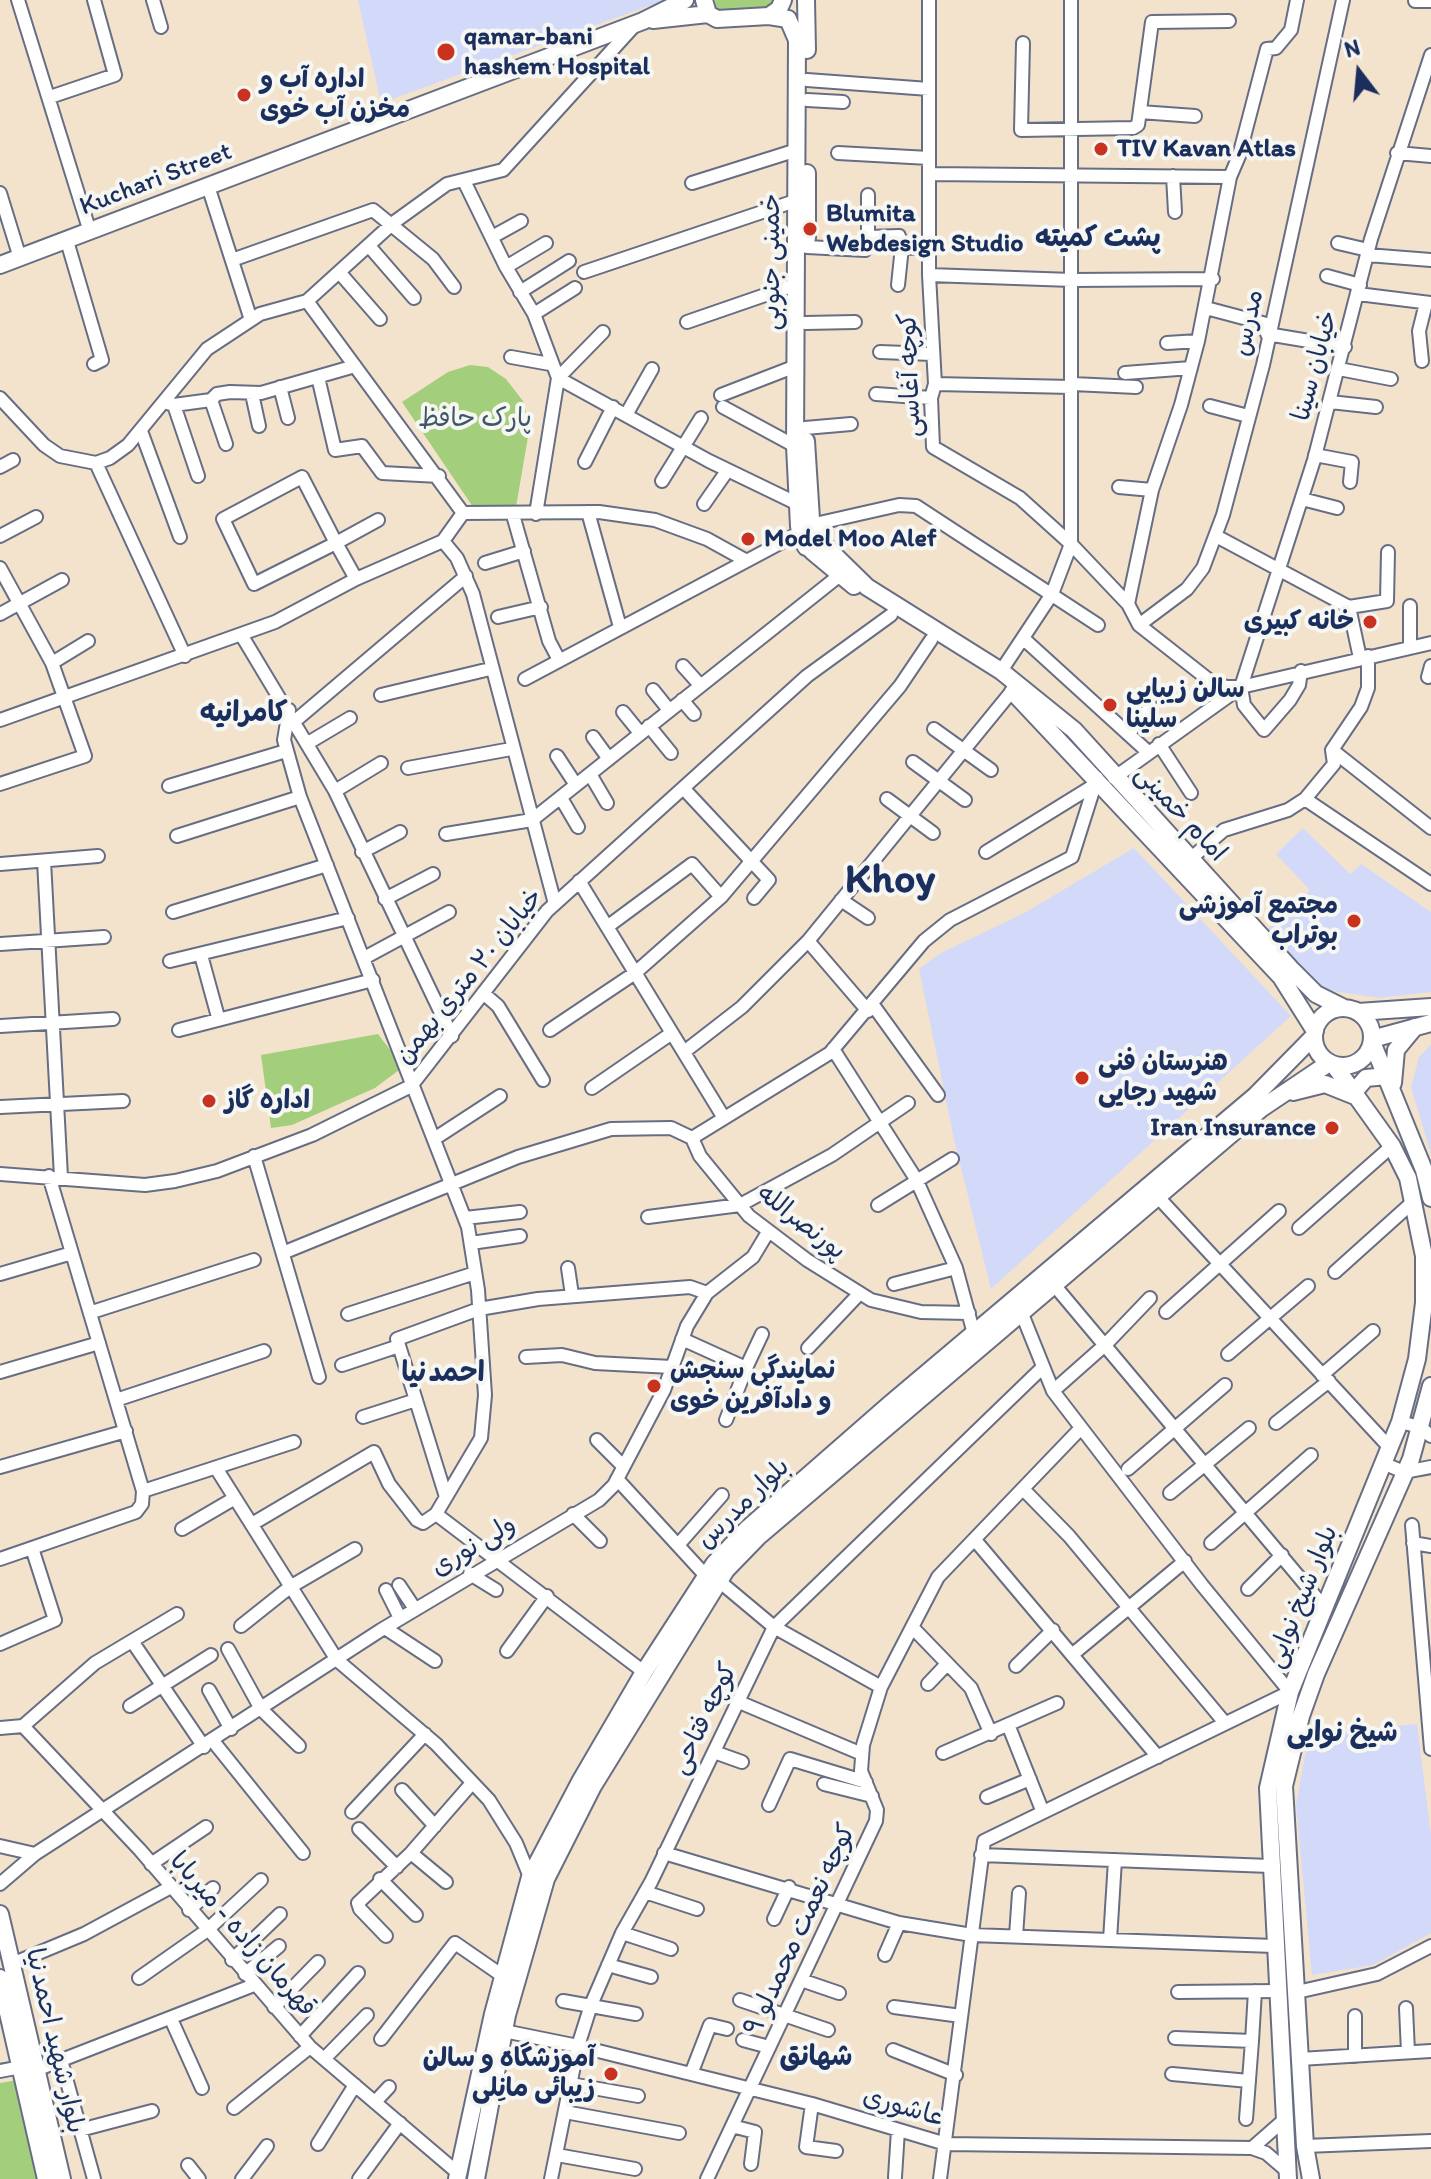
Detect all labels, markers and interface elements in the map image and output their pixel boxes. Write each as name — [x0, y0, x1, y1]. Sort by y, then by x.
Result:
place label: qamar-bani hashem Hospital — [464, 21, 650, 82]
north arrow — [1319, 32, 1399, 112]
text: N — [1341, 33, 1363, 63]
marker: qamar-bani hashem Hospital — [435, 41, 457, 63]
place label: اداره آب و مخزن آب خوی — [260, 64, 410, 126]
marker: اداره آب و مخزن آب خوی — [235, 86, 253, 104]
place label: TIV Kavan Atlas — [1117, 133, 1296, 165]
street label: Kuchari Street — [76, 137, 236, 223]
marker: TIV Kavan Atlas — [1092, 140, 1110, 158]
street label: خمینی جنوبی — [756, 193, 788, 331]
place label: Blumita Webdesign Studio — [826, 198, 1023, 260]
marker: Blumita Webdesign Studio — [801, 220, 819, 238]
district label: پشت کمیته — [1035, 222, 1161, 256]
street label: مدرس — [1227, 287, 1271, 359]
street label: خیابان سینا — [1286, 307, 1346, 425]
street label: کوچه آغاسی — [893, 312, 929, 438]
park label: پارک حافظ — [418, 403, 532, 435]
place label: Model Moo Alef — [764, 523, 937, 555]
marker: Model Moo Alef — [739, 530, 757, 548]
place label: خانه کبیری — [1244, 606, 1354, 638]
marker: خانه کبیری — [1361, 613, 1379, 631]
place label: سالن زیبایی سلینا — [1126, 674, 1245, 736]
marker: سالن زیبایی سلینا — [1101, 696, 1119, 714]
district label: کامرانیه — [200, 697, 288, 731]
street label: امام خمینی — [1127, 759, 1233, 869]
district label: Khoy — [845, 856, 935, 906]
street label: خیابان ۲۰ متری بهمن — [389, 883, 551, 1071]
place label: مجتمع آموزشی بوتراب — [1179, 890, 1338, 952]
marker: مجتمع آموزشی بوتراب — [1345, 912, 1363, 930]
place label: هنرستان فنی شهید رجایی — [1098, 1047, 1228, 1108]
marker: هنرستان فنی شهید رجایی — [1073, 1069, 1091, 1087]
place label: اداره گاز — [225, 1085, 310, 1117]
marker: اداره گاز — [200, 1092, 218, 1110]
place label: Iran Insurance — [1150, 1112, 1316, 1144]
marker: Iran Insurance — [1323, 1119, 1341, 1137]
street label: پورنصرالله — [750, 1179, 852, 1267]
place label: نمایندگی سنجش و دادآفرین خوی — [670, 1355, 835, 1416]
district label: احمدنیا — [401, 1357, 485, 1391]
marker: نمایندگی سنجش و دادآفرین خوی — [645, 1377, 663, 1395]
street label: بلوار مدرس — [691, 1452, 797, 1556]
street label: ولی نوری — [426, 1510, 522, 1584]
street label: بلوار شیخ نوایی — [1260, 1521, 1346, 1673]
street label: کوچه فتاحی — [665, 1658, 745, 1780]
district label: شیخ نوایی — [1286, 1717, 1398, 1751]
street label: کوچه نعمت محمدلو ۹ — [738, 1819, 864, 2041]
street label: قهرمان زاده - میربابا — [162, 1846, 322, 2024]
street label: بلوار شهید احمدنیا — [18, 1945, 90, 2137]
district label: شهانق — [780, 2041, 852, 2075]
place label: آموزشگاه و سالن زیبائی مانِلی — [423, 2043, 595, 2104]
marker: آموزشگاه و سالن زیبائی مانِلی — [602, 2065, 620, 2083]
street label: عاشوری — [859, 2082, 947, 2134]

